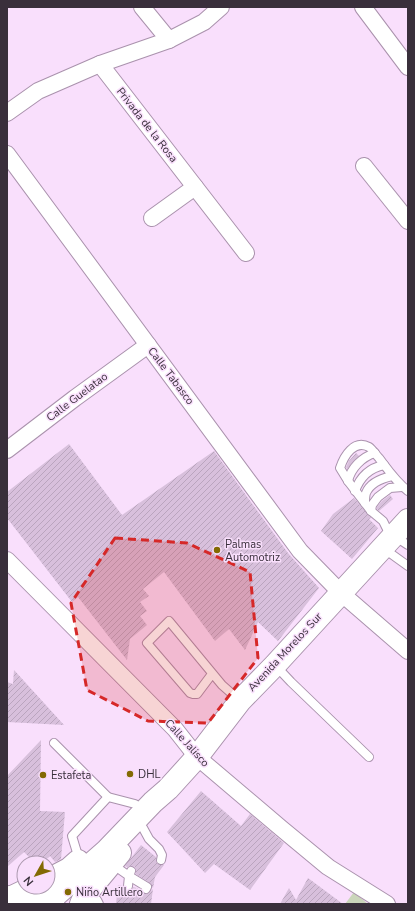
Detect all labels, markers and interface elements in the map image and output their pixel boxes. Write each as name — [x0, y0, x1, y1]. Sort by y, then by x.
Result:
street label: Privada de la Rosa — [113, 84, 181, 166]
street label: Calle Tabasco — [144, 344, 198, 408]
street label: Calle Guelatao — [43, 369, 111, 425]
place label: Palmas Automotriz — [225, 537, 280, 565]
marker: Palmas Automotriz — [212, 545, 222, 555]
street label: Avenida Morelos Sur — [245, 609, 326, 695]
street label: Calle Jalisco — [161, 716, 213, 770]
place label: DHL — [138, 767, 161, 782]
place label: Estafeta — [51, 768, 91, 783]
marker: DHL — [125, 769, 135, 779]
marker: Estafeta — [38, 770, 48, 780]
north arrow — [16, 855, 56, 895]
text: N — [20, 873, 37, 889]
place label: Niño Artillero — [76, 885, 143, 900]
marker: Niño Artillero — [63, 887, 73, 897]

